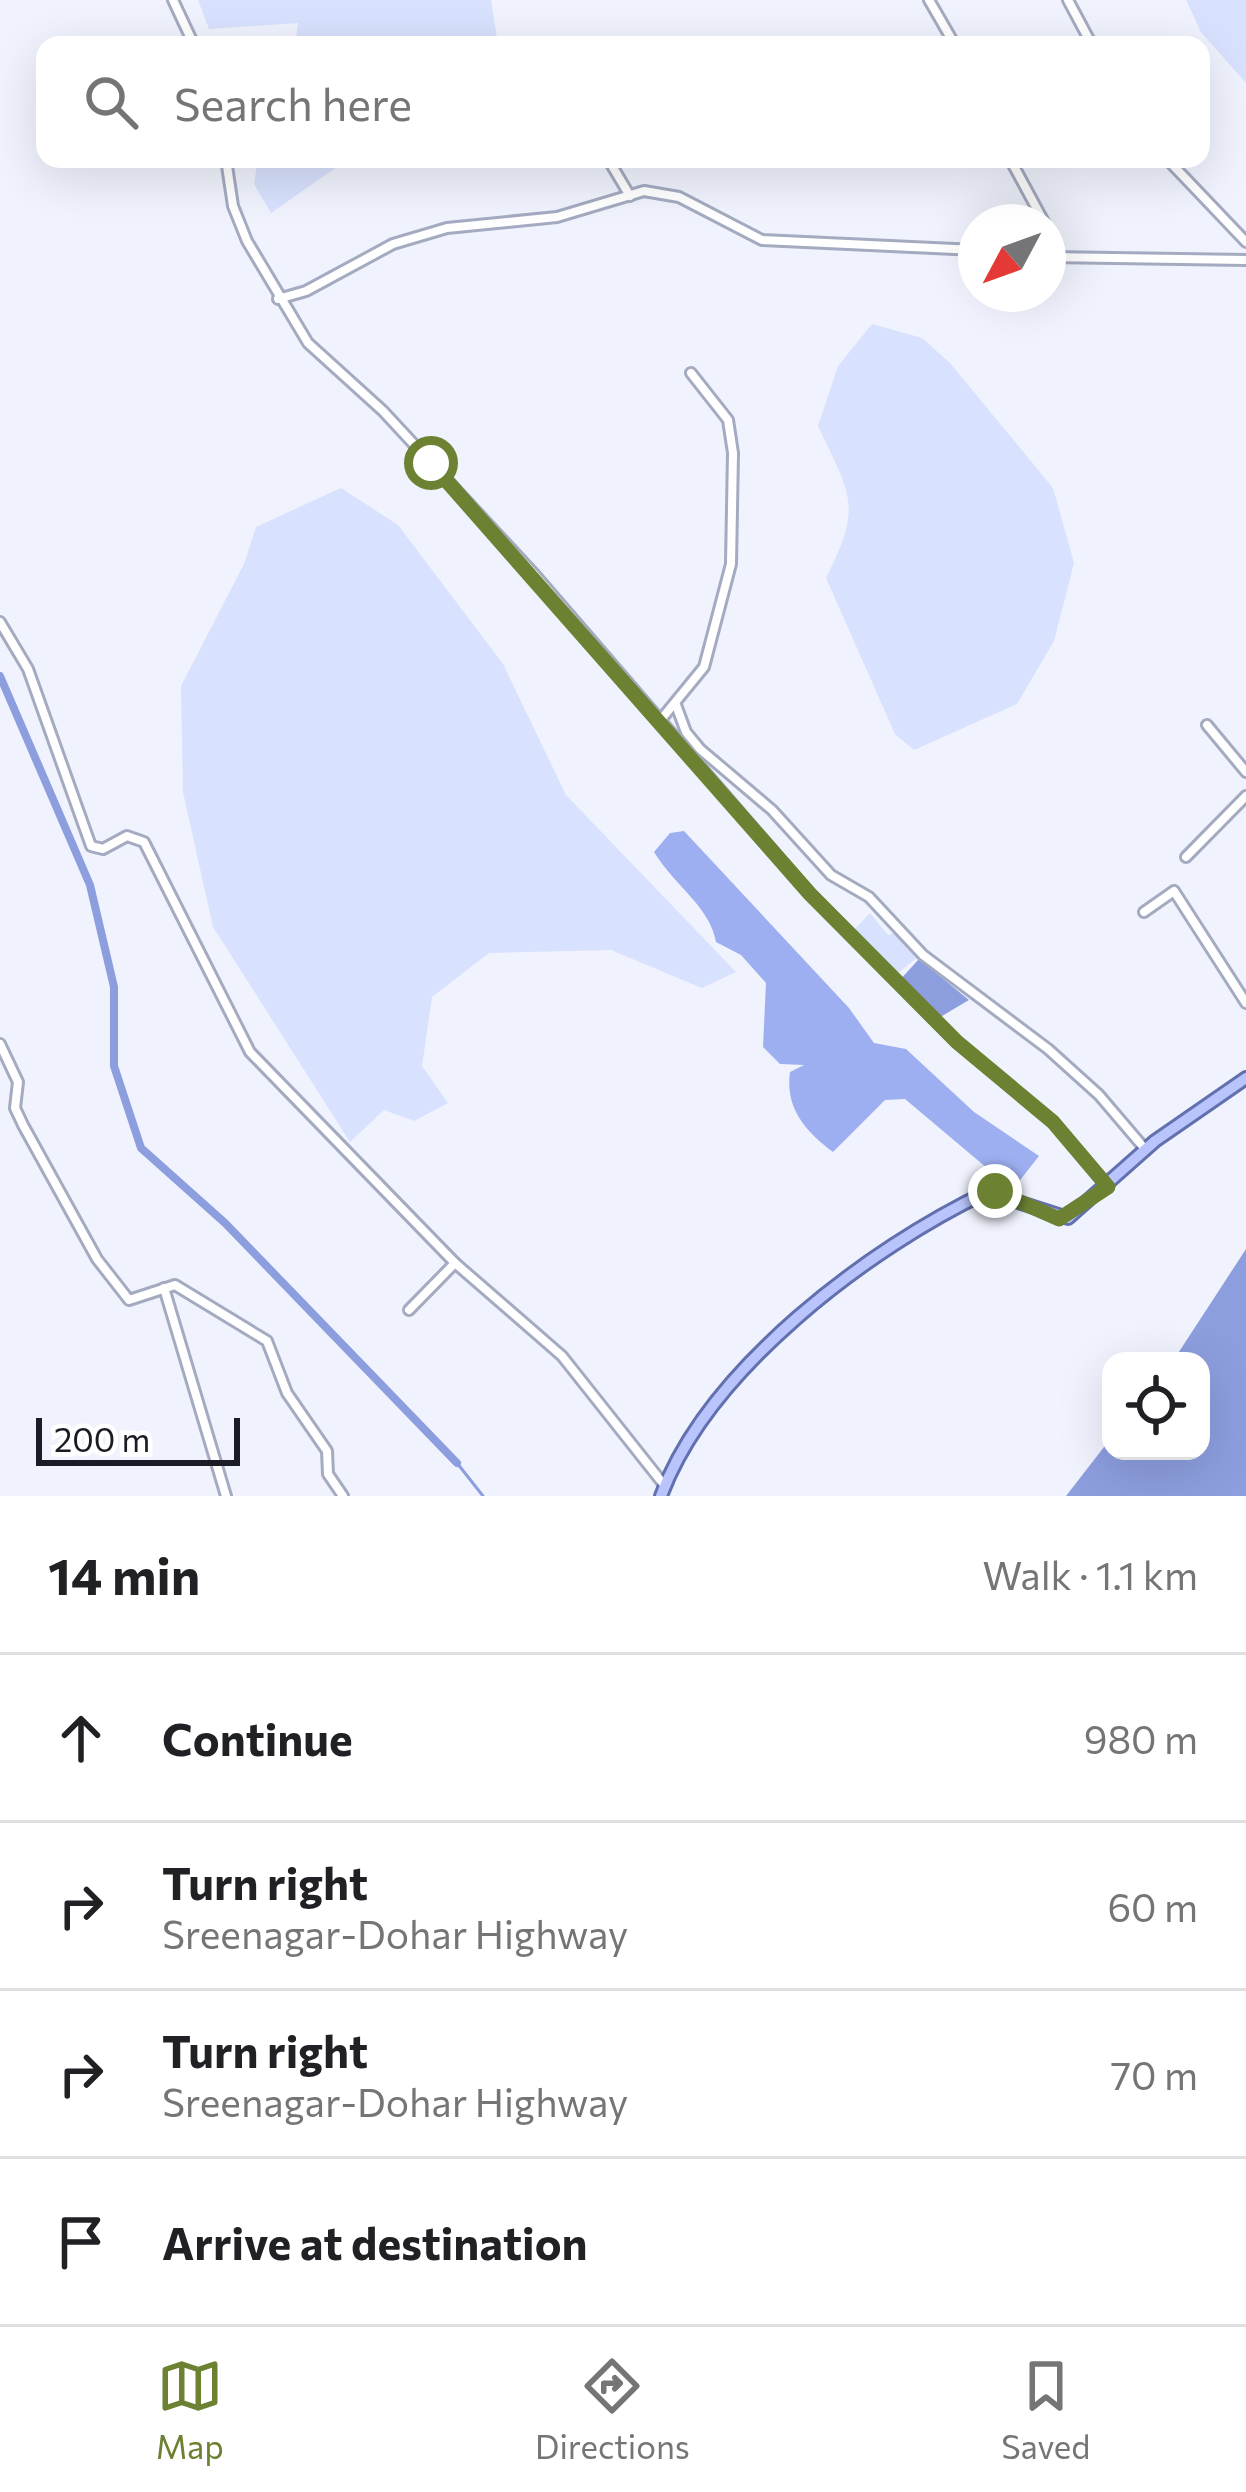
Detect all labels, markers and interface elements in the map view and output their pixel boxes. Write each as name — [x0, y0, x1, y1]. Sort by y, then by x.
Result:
search box — [36, 36, 1210, 168]
icon: search — [78, 69, 144, 135]
text: Search here — [174, 75, 412, 130]
north arrow — [958, 204, 1066, 312]
route start — [404, 436, 458, 490]
route end — [968, 1164, 1022, 1218]
map controls — [1102, 1352, 1210, 1460]
button: locate — [1102, 1352, 1210, 1460]
scale bar — [36, 1412, 240, 1465]
text: 200 m — [54, 1418, 150, 1459]
text: 14 min — [48, 1543, 200, 1606]
text: Walk · 1.1 km — [983, 1550, 1198, 1598]
icon: ahead — [48, 1705, 114, 1771]
text: Continue — [162, 1710, 353, 1765]
text: 980 m — [1084, 1714, 1198, 1762]
text: Turn right — [162, 1854, 368, 1909]
icon: right — [48, 1873, 114, 1939]
text: 60 m — [1107, 1882, 1198, 1930]
text: Sreenagar-Dohar Highway — [162, 1909, 628, 1957]
text: Turn right — [162, 2022, 368, 2077]
icon: right — [48, 2041, 114, 2107]
text: 70 m — [1111, 2050, 1198, 2098]
text: Sreenagar-Dohar Highway — [162, 2077, 628, 2125]
icon: arrive — [48, 2209, 114, 2275]
text: Arrive at destination — [162, 2214, 588, 2269]
tab: Map — [156, 2353, 224, 2466]
tab: Directions — [535, 2353, 690, 2466]
tab: Saved — [1001, 2353, 1090, 2466]

